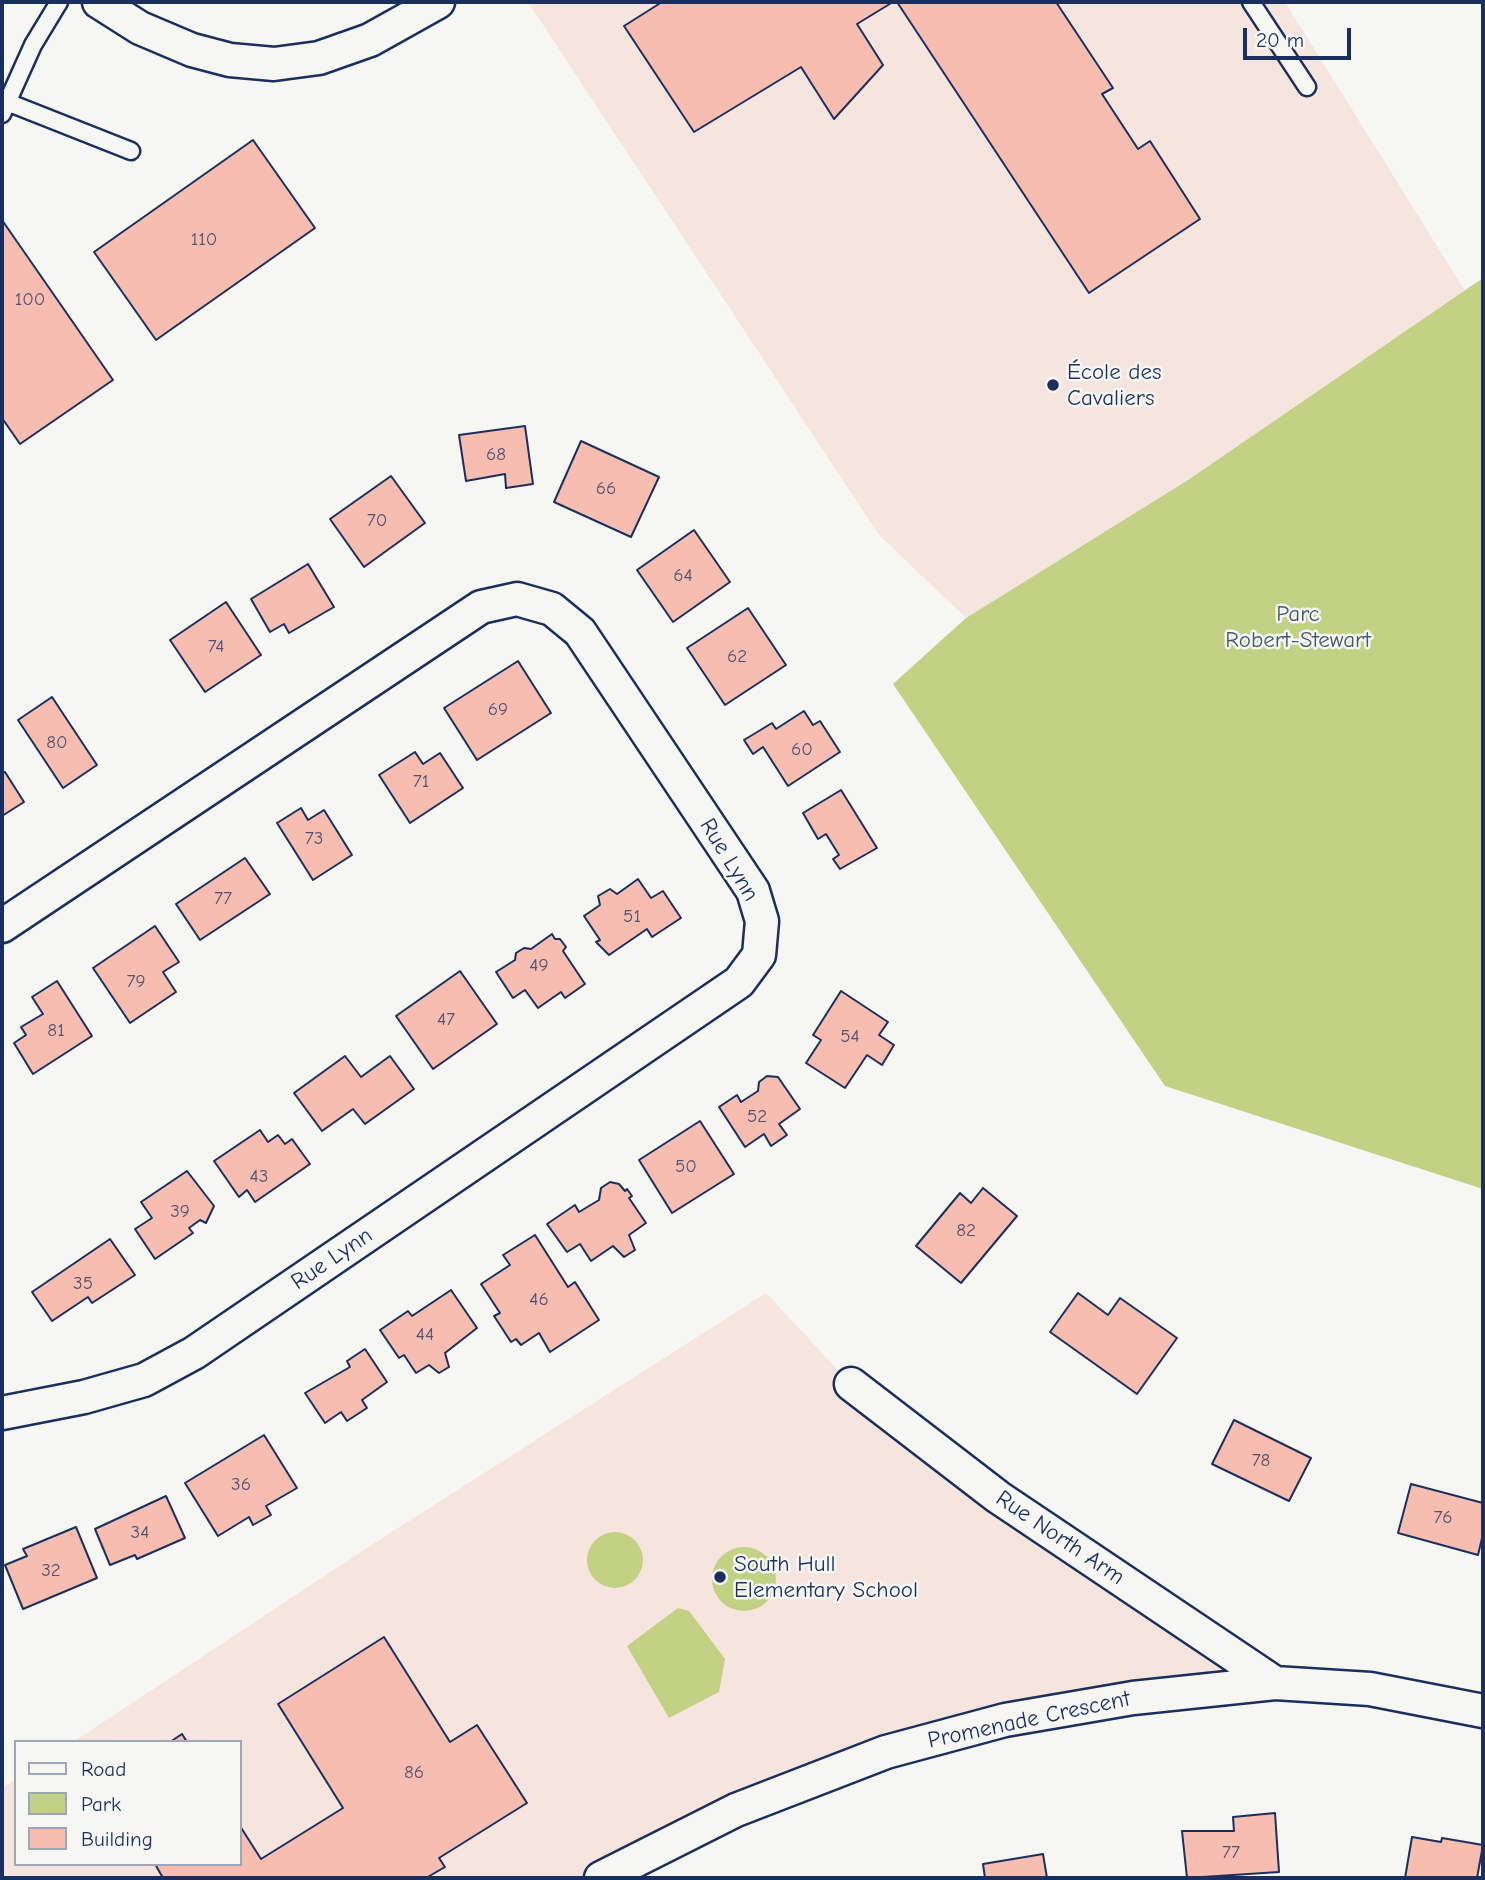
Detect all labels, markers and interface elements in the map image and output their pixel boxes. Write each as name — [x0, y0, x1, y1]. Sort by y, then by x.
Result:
scale bar — [1247, 14, 1356, 58]
text: 20 m — [1256, 28, 1304, 52]
house number: 110 — [191, 229, 217, 251]
house number: 100 — [15, 289, 45, 311]
place label: École des Cavaliers — [1067, 358, 1162, 412]
marker: École des Cavaliers — [1045, 377, 1061, 393]
house number: 68 — [486, 444, 506, 466]
house number: 66 — [596, 478, 616, 500]
house number: 70 — [367, 510, 387, 532]
house number: 64 — [673, 565, 693, 587]
park label: Parc Robert-Stewart — [1225, 600, 1371, 654]
house number: 74 — [208, 636, 224, 658]
house number: 62 — [727, 646, 747, 668]
house number: 69 — [488, 699, 508, 721]
house number: 80 — [46, 732, 68, 754]
house number: 60 — [791, 739, 813, 761]
house number: 71 — [413, 771, 429, 793]
street label: Rue Lynn — [694, 814, 764, 906]
house number: 73 — [305, 828, 323, 850]
house number: 77 — [214, 888, 232, 910]
house number: 51 — [623, 906, 641, 928]
house number: 49 — [529, 955, 549, 977]
house number: 79 — [126, 971, 146, 993]
house number: 47 — [437, 1009, 455, 1031]
house number: 81 — [47, 1020, 65, 1042]
house number: 54 — [840, 1026, 860, 1048]
house number: 52 — [747, 1106, 767, 1128]
house number: 50 — [675, 1156, 697, 1178]
house number: 43 — [250, 1166, 268, 1188]
house number: 39 — [170, 1201, 190, 1223]
house number: 82 — [956, 1220, 976, 1242]
street label: Rue Lynn — [286, 1222, 378, 1296]
house number: 35 — [73, 1273, 93, 1295]
house number: 46 — [529, 1289, 549, 1311]
house number: 44 — [416, 1324, 434, 1346]
house number: 78 — [1252, 1450, 1270, 1472]
house number: 36 — [231, 1474, 251, 1496]
street label: Rue North Arm — [990, 1485, 1130, 1591]
house number: 76 — [1433, 1507, 1453, 1529]
house number: 34 — [131, 1522, 149, 1544]
place label: South Hull Elementary School — [734, 1550, 918, 1604]
house number: 32 — [41, 1560, 61, 1582]
marker: South Hull Elementary School — [712, 1569, 728, 1585]
street label: Promenade Crescent — [925, 1685, 1133, 1755]
legend — [14, 1740, 242, 1866]
text: Road — [81, 1757, 126, 1781]
house number: 86 — [404, 1762, 424, 1784]
text: Park — [81, 1792, 121, 1816]
text: Building — [81, 1827, 153, 1851]
house number: 77 — [1222, 1842, 1240, 1864]

